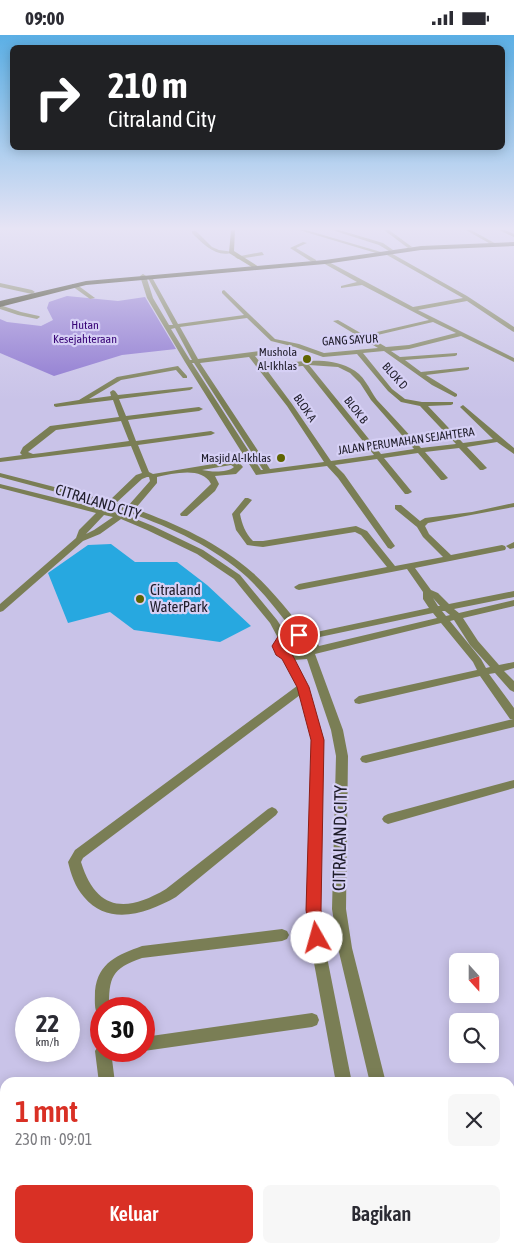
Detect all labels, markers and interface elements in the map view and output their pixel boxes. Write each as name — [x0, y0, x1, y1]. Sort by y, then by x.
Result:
text: 09:00 — [25, 7, 64, 29]
icon: right — [25, 65, 90, 130]
text: 210 m — [108, 65, 187, 105]
text: Citraland City — [108, 106, 216, 132]
park label: Hutan Kesejahteraan — [53, 318, 117, 346]
street label: GANG SAYUR — [322, 332, 378, 348]
place label: Mushola Al-Ikhlas — [258, 345, 297, 373]
marker: Mushola Al-Ikhlas — [301, 353, 313, 365]
street label: BLOK D — [379, 360, 411, 393]
street label: BLOK A — [291, 391, 320, 425]
street label: BLOK B — [341, 394, 371, 426]
street label: JALAN PERUMAHAN SEJAHTERA — [337, 424, 475, 458]
place label: Masjid Al-Ikhlas — [201, 451, 271, 465]
marker: Masjid Al-Ikhlas — [275, 452, 287, 464]
street label: CITRALAND CITY — [53, 480, 143, 523]
place label: Citraland WaterPark — [150, 581, 208, 615]
marker: Citraland WaterPark — [134, 593, 146, 605]
pin — [278, 614, 320, 656]
icon: arrive — [285, 621, 313, 649]
street label: CITRALAND CITY — [328, 785, 351, 891]
position arrow — [290, 911, 342, 963]
north arrow — [449, 953, 499, 1003]
map controls — [449, 953, 499, 1063]
speed limit sign: 30 — [90, 997, 155, 1062]
text: 22 — [36, 1009, 59, 1037]
button: search — [449, 1013, 499, 1063]
text: km/h — [36, 1035, 59, 1049]
text: 1 mnt — [15, 1094, 78, 1128]
button: close — [448, 1094, 500, 1146]
text: 230 m · 09:01 — [15, 1130, 92, 1148]
button: Keluar — [15, 1185, 253, 1243]
button: Bagikan — [263, 1185, 500, 1243]

